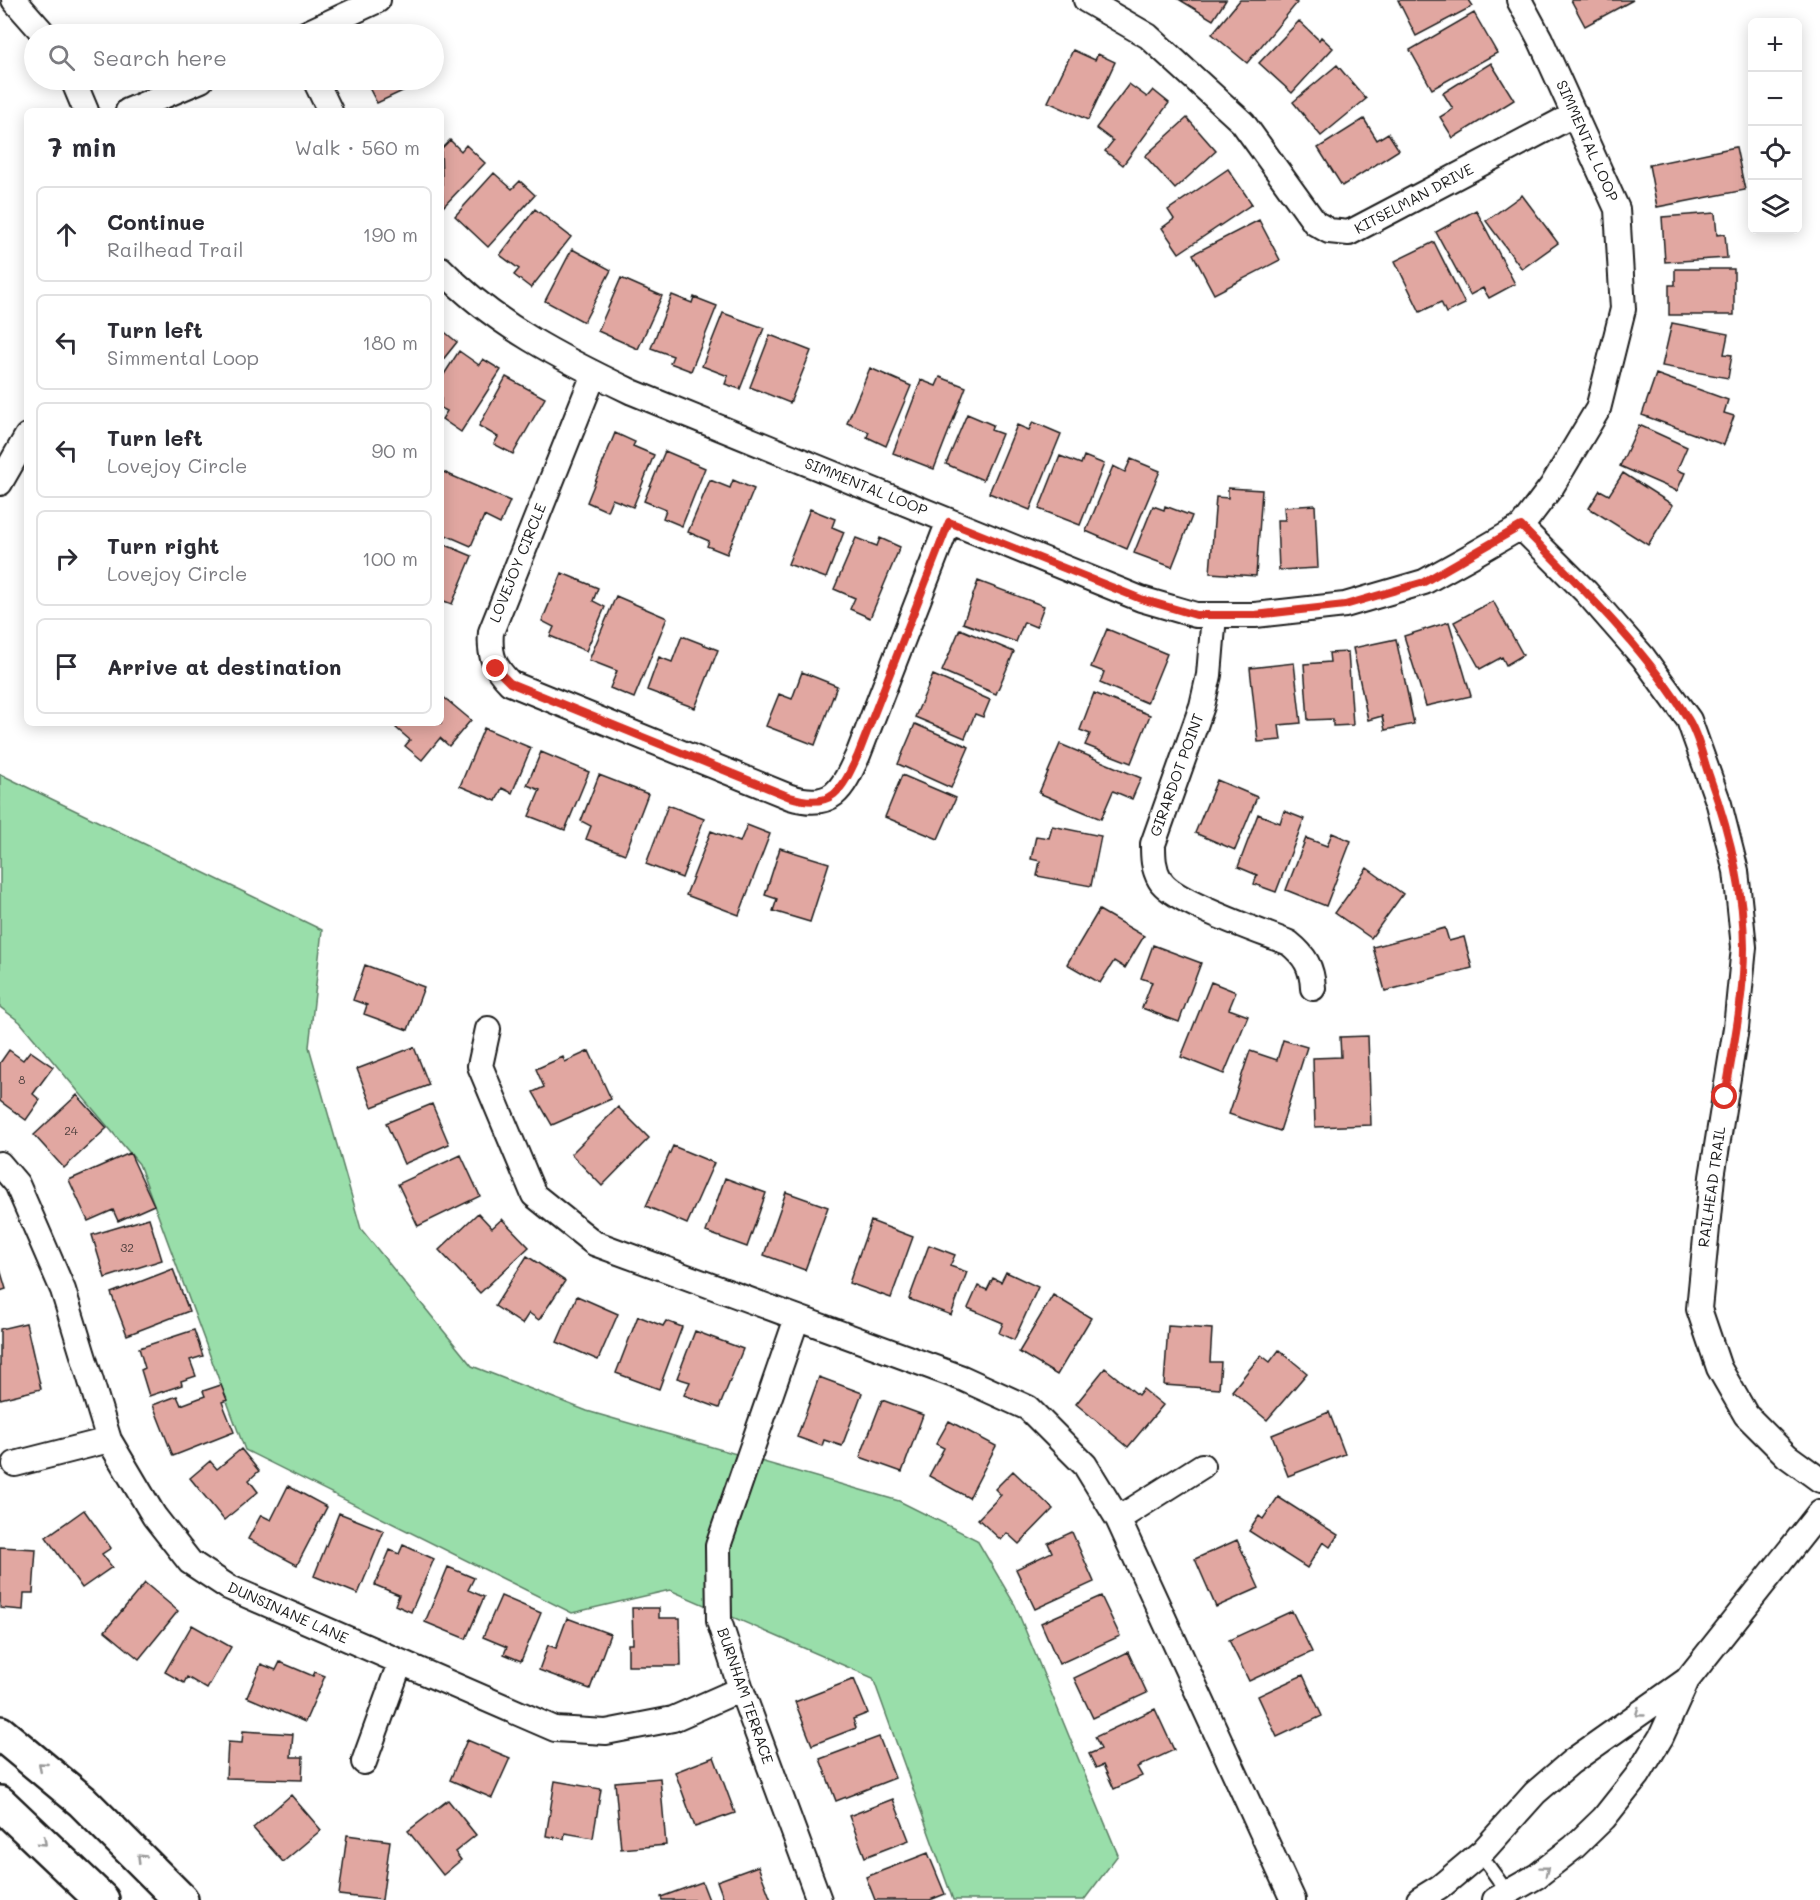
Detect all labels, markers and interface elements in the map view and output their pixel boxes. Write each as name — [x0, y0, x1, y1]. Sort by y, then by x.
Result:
map controls — [1748, 18, 1802, 234]
button: + — [1748, 18, 1802, 72]
search box — [24, 24, 444, 90]
icon: search — [45, 41, 78, 74]
text: Search here — [93, 43, 227, 72]
button: − — [1748, 72, 1802, 126]
street label: SIMMENTAL LOOP — [1552, 77, 1624, 204]
button: locate — [1748, 126, 1802, 180]
text: 7 min — [48, 130, 116, 164]
text: Walk · 560 m — [294, 134, 420, 160]
street label: KITSELMAN DRIVE — [1351, 158, 1477, 238]
button: layers — [1748, 180, 1802, 234]
text: Continue — [107, 207, 205, 236]
icon: ahead — [50, 218, 83, 251]
text: 190 m — [363, 221, 418, 247]
text: Railhead Trail — [107, 236, 243, 262]
text: Turn left — [107, 315, 203, 344]
icon: left — [50, 326, 83, 359]
text: 180 m — [362, 329, 418, 355]
text: Simmental Loop — [107, 344, 259, 370]
text: Turn left — [107, 423, 203, 452]
icon: left — [50, 434, 83, 467]
text: 90 m — [372, 437, 418, 463]
text: Lovejoy Circle — [107, 452, 247, 478]
street label: SIMMENTAL LOOP — [802, 452, 931, 520]
street label: LOVEJOY CIRCLE — [484, 500, 550, 625]
text: Turn right — [107, 531, 219, 560]
icon: right — [50, 542, 83, 575]
text: 100 m — [362, 545, 418, 571]
text: Lovejoy Circle — [107, 560, 247, 586]
icon: arrive — [50, 650, 83, 683]
text: Arrive at destination — [107, 652, 342, 681]
route end — [482, 655, 508, 681]
street label: GIRARDOT POINT — [1144, 710, 1208, 839]
house number: 8 — [18, 1071, 26, 1087]
route start — [1711, 1083, 1737, 1109]
house number: 24 — [64, 1122, 78, 1138]
street label: RAILHEAD TRAIL — [1693, 1125, 1729, 1249]
house number: 32 — [120, 1239, 134, 1255]
street label: DUNSINANE LANE — [225, 1576, 352, 1648]
street label: BURNHAM TERRACE — [713, 1625, 779, 1767]
one-way arrow — [1634, 1706, 1645, 1717]
one-way arrow — [38, 1762, 49, 1773]
one-way arrow — [37, 1835, 47, 1846]
one-way arrow — [137, 1854, 148, 1865]
one-way arrow — [1538, 1866, 1549, 1877]

